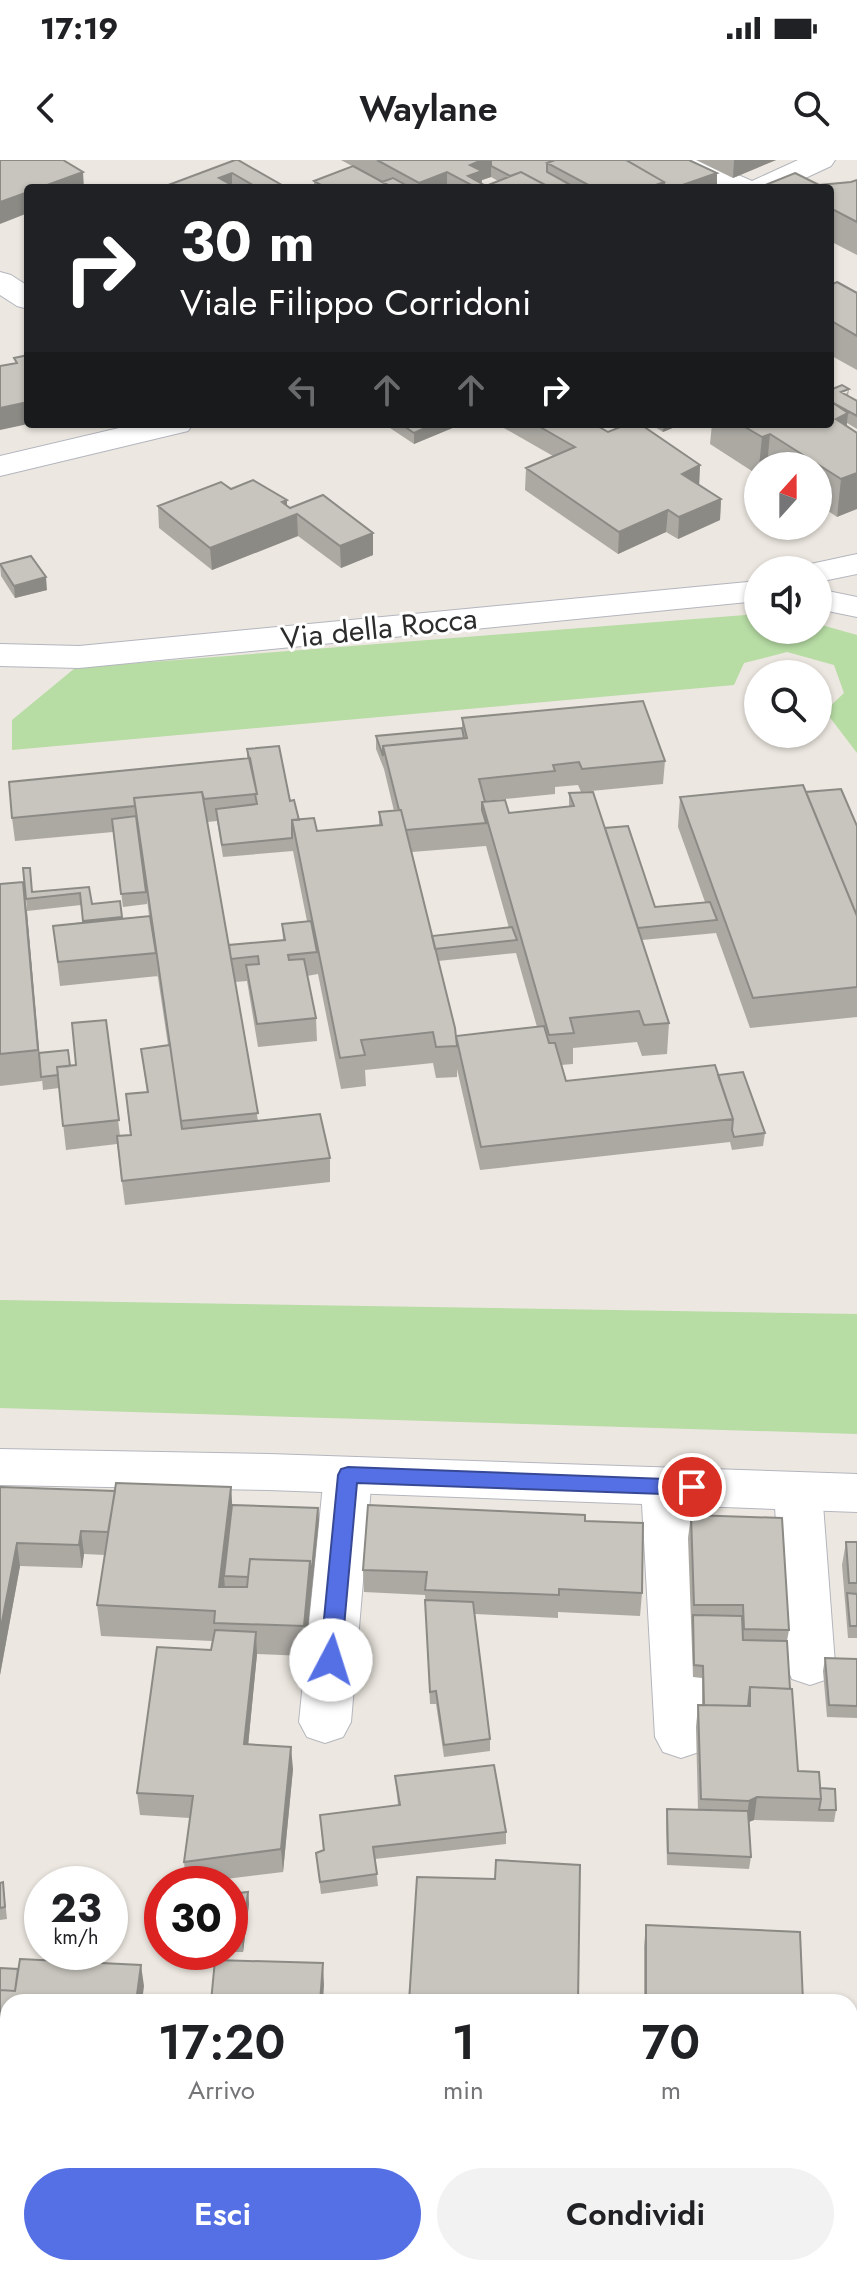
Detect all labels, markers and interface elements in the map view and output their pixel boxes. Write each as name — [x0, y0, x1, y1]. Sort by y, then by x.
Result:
text: 17:19 — [40, 7, 118, 50]
text: Waylane — [359, 82, 498, 134]
icon: back — [24, 86, 68, 130]
icon: search — [789, 86, 833, 130]
text: 30 m — [180, 201, 315, 282]
icon: right — [48, 216, 152, 320]
text: Viale Filippo Corridoni — [180, 276, 531, 328]
icon: left — [281, 368, 325, 412]
icon: ahead — [365, 368, 409, 412]
icon: ahead — [449, 368, 493, 412]
icon: right — [533, 368, 577, 412]
north arrow — [744, 452, 832, 540]
map controls — [744, 452, 832, 748]
button: sound — [744, 556, 832, 644]
street label: Via della Rocca — [279, 596, 479, 660]
button: search — [744, 660, 832, 748]
pin — [658, 1453, 726, 1521]
icon: arrive — [670, 1465, 714, 1509]
position arrow — [289, 1618, 373, 1702]
speed limit sign: 30 — [144, 1866, 248, 1970]
text: 23 — [50, 1879, 102, 1937]
text: km/h — [53, 1923, 99, 1952]
text: 17:20 — [158, 2008, 285, 2077]
text: 1 — [452, 2008, 475, 2077]
text: 70 — [642, 2008, 700, 2077]
text: Arrivo — [188, 2071, 255, 2109]
text: min — [443, 2071, 484, 2109]
text: m — [661, 2071, 681, 2109]
button: Esci — [24, 2168, 421, 2260]
button: Condividi — [437, 2168, 834, 2260]

